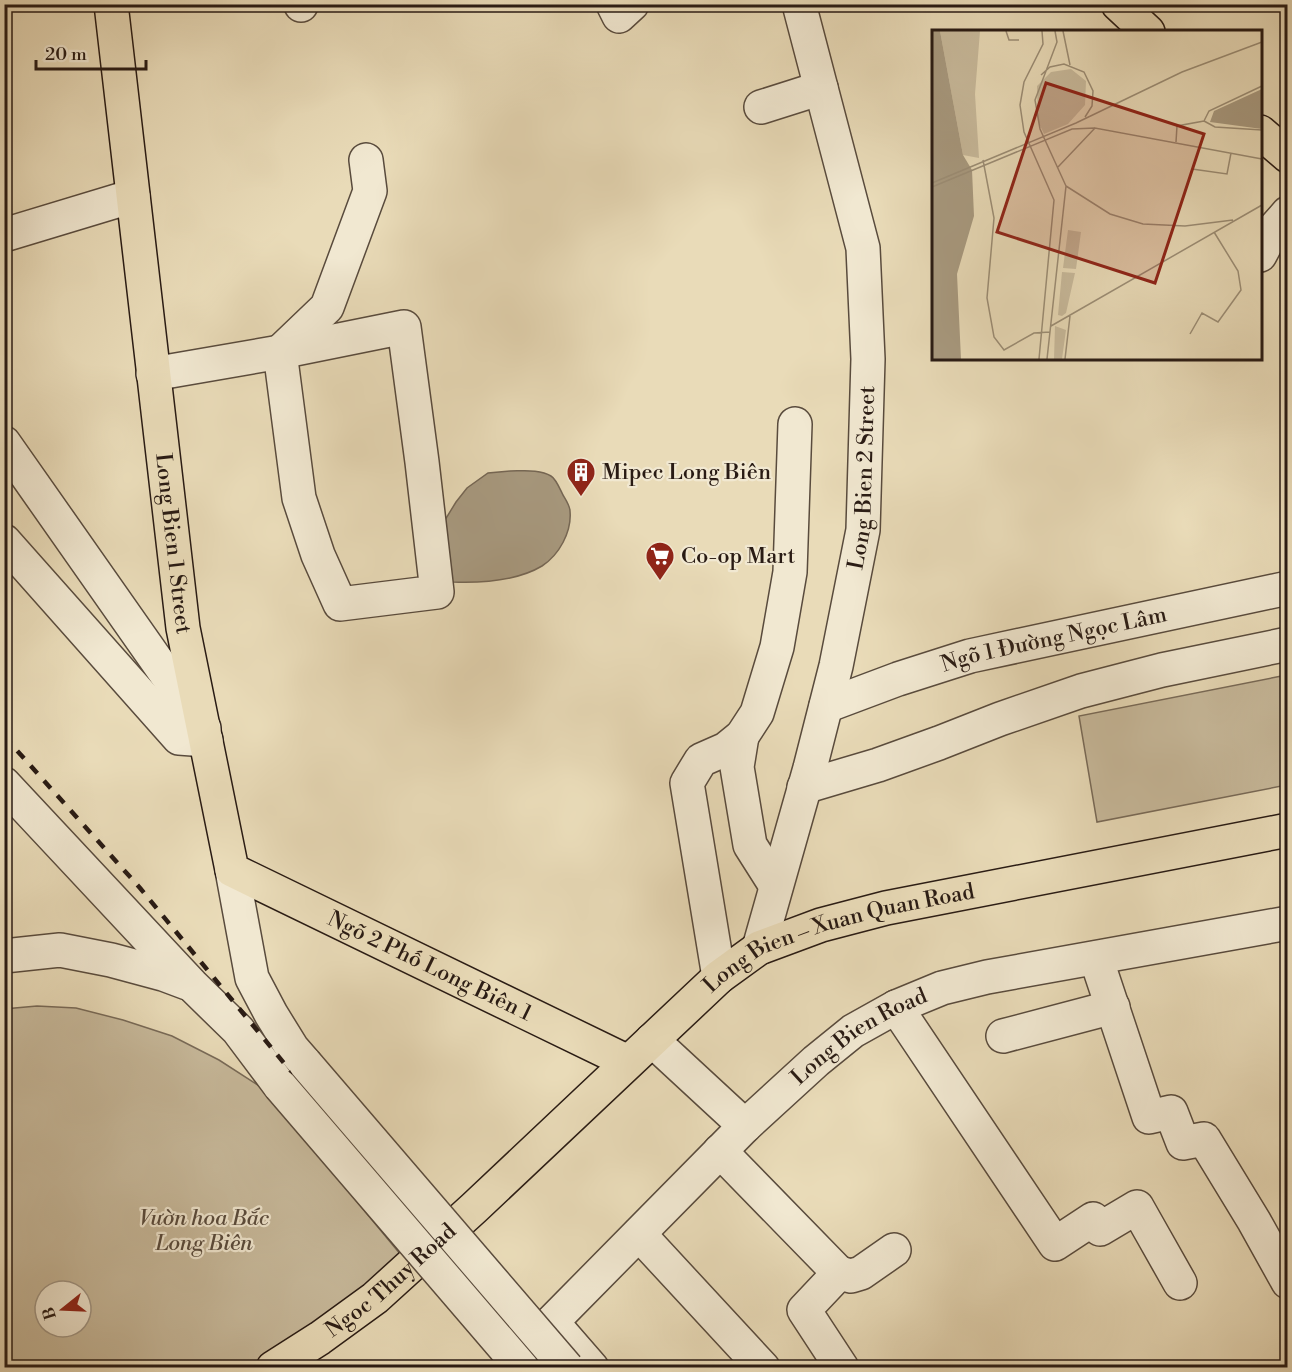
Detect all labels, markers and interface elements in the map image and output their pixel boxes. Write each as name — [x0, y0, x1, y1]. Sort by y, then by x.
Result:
inset map — [932, 30, 1262, 360]
scale bar — [36, 33, 146, 71]
text: 20 m — [45, 43, 87, 66]
street label: Long Bien 2 Street — [842, 385, 881, 572]
street label: Long Bien 1 Street — [149, 452, 197, 636]
building icon: Mipec Long Biên — [565, 456, 597, 498]
place label: Mipec Long Biên — [602, 459, 771, 486]
supermarket icon: Co-op Mart — [644, 540, 676, 582]
place label: Co-op Mart — [681, 543, 795, 570]
street label: Ngõ 1 Đường Ngọc Lâm — [937, 601, 1169, 678]
street label: Long Bien – Xuan Quan Road — [697, 878, 977, 999]
street label: Ngõ 2 Phố Long Biên 1 — [323, 905, 537, 1027]
street label: Long Bien Road — [785, 982, 932, 1091]
park label: Vườn hoa Bắc Long Biên — [139, 1205, 270, 1257]
street label: Ngoc Thuy Road — [320, 1217, 462, 1343]
north arrow — [33, 1279, 93, 1339]
text: B — [38, 1305, 61, 1322]

